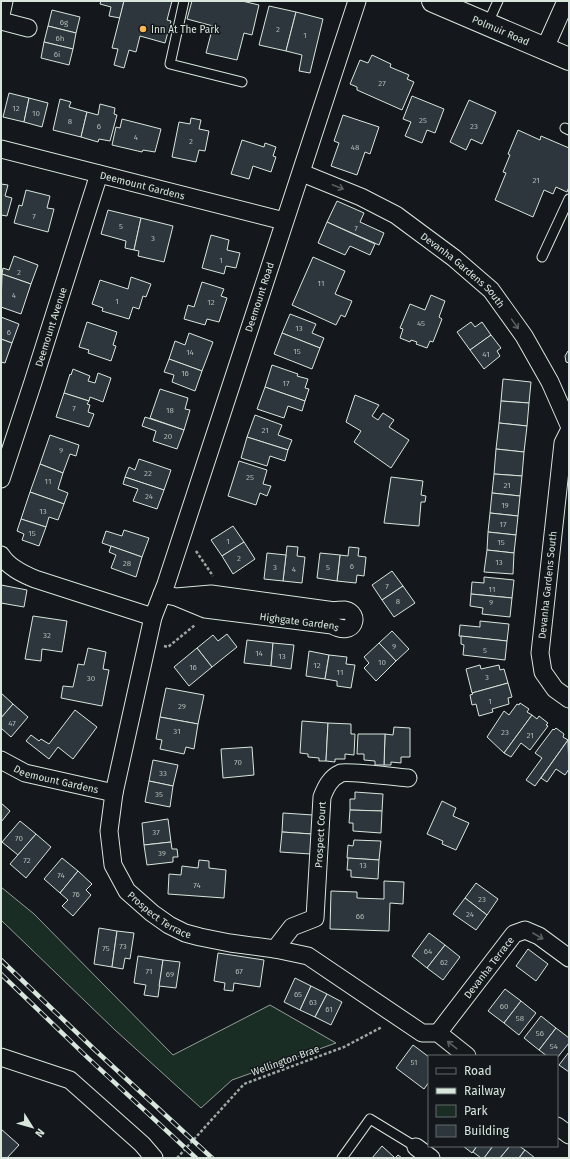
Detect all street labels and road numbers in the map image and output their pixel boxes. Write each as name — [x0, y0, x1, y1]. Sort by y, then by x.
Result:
street label: Polmuir Road — [470, 13, 531, 48]
street label: Deemount Gardens — [99, 169, 186, 203]
street label: Devanha Gardens South — [418, 230, 507, 310]
street label: Deemount Road — [243, 261, 277, 334]
street label: Deemount Avenue — [33, 286, 70, 369]
street label: Devanha Gardens South — [536, 531, 560, 640]
street label: Highgate Gardens — [259, 611, 341, 635]
street label: Deemount Gardens — [11, 763, 100, 796]
street label: Prospect Court — [313, 801, 329, 868]
street label: Prospect Terrace — [125, 889, 192, 941]
street label: Devanha Terrace — [462, 934, 517, 1001]
street label: Wellington Brae — [250, 1043, 321, 1079]

